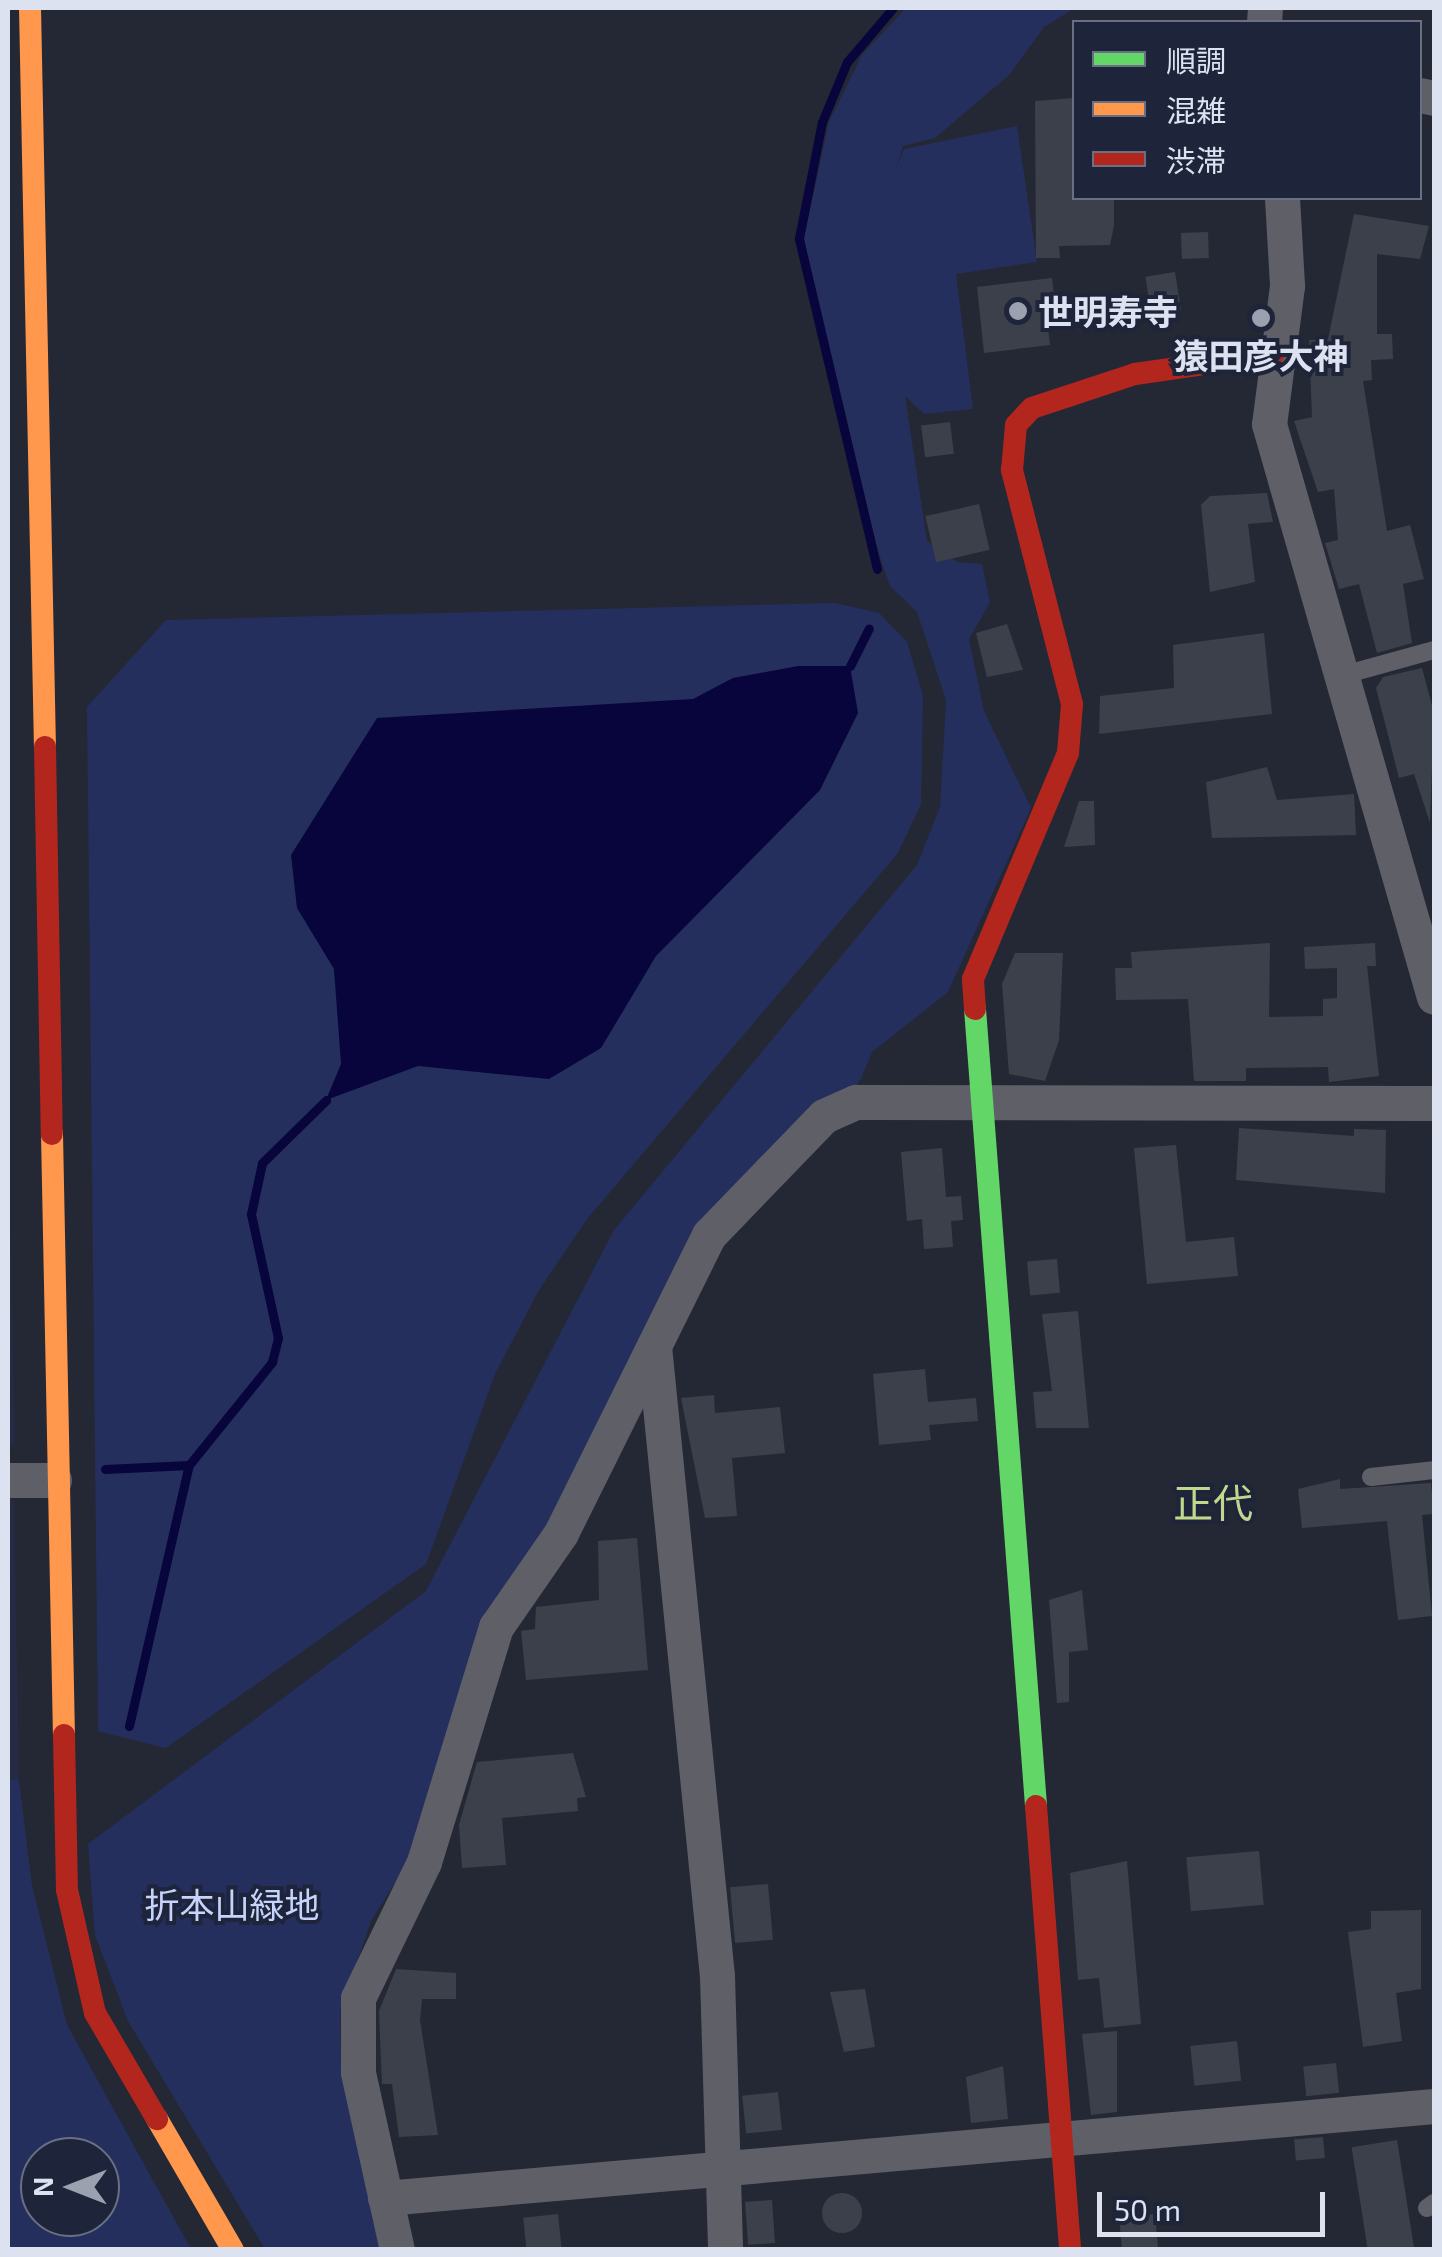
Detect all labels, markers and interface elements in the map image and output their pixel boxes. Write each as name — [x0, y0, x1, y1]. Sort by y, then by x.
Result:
legend — [1072, 20, 1422, 200]
text: 順調 — [1166, 42, 1226, 78]
text: 混雑 — [1166, 92, 1226, 128]
text: 渋滞 — [1166, 142, 1226, 178]
place label: 世明寿寺 — [1038, 290, 1178, 332]
marker: 世明寿寺 — [1007, 300, 1029, 322]
marker: 猿田彦大神 — [1250, 307, 1272, 329]
place label: 猿田彦大神 — [1174, 334, 1348, 376]
district label: 正代 — [1173, 1478, 1253, 1526]
park label: 折本山緑地 — [145, 1883, 319, 1925]
north arrow — [20, 2137, 120, 2237]
scale bar — [1102, 2172, 1330, 2234]
text: N — [25, 2177, 59, 2197]
text: 50 m — [1114, 2191, 1181, 2227]

